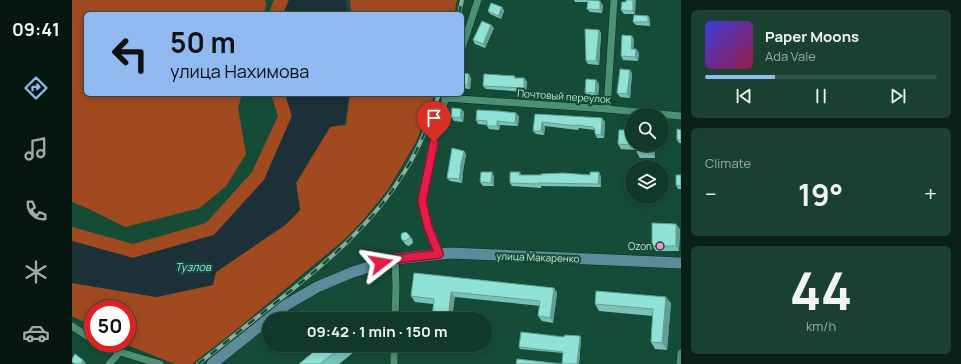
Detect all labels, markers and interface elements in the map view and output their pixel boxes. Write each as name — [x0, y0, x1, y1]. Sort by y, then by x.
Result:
text: 09:41 — [12, 17, 60, 41]
text: 50 m — [170, 23, 236, 61]
text: Paper Moons — [765, 26, 859, 47]
icon: left — [104, 28, 156, 80]
text: Ada Vale — [765, 47, 816, 65]
text: улица Нахимова — [170, 59, 309, 83]
icon: directions — [22, 74, 50, 102]
icon: previous — [733, 85, 755, 107]
icon: pause — [810, 85, 832, 107]
icon: next — [887, 85, 909, 107]
street label: Почтовый переулок — [517, 86, 612, 106]
pin — [417, 101, 451, 142]
icon: arrive — [423, 107, 445, 129]
map controls — [625, 108, 669, 204]
button: search — [625, 108, 669, 152]
icon: music — [22, 135, 50, 163]
text: Climate — [705, 154, 751, 172]
button: layers — [625, 160, 669, 204]
text: 19° — [798, 174, 843, 215]
text: − — [705, 179, 717, 209]
text: + — [924, 179, 937, 209]
icon: phone — [22, 197, 50, 225]
place label: Ozon — [628, 239, 652, 253]
marker: Ozon — [655, 241, 665, 251]
position arrow — [360, 242, 402, 284]
street label: улица Макаренко — [496, 249, 580, 265]
text: 44 — [790, 255, 852, 326]
icon: climate — [22, 258, 50, 286]
water label: Тузлов — [175, 259, 212, 274]
speed limit sign: 50 — [84, 300, 136, 352]
text: km/h — [806, 317, 836, 335]
icon: car — [22, 319, 50, 347]
text: 09:42 · 1 min · 150 m — [307, 321, 447, 342]

